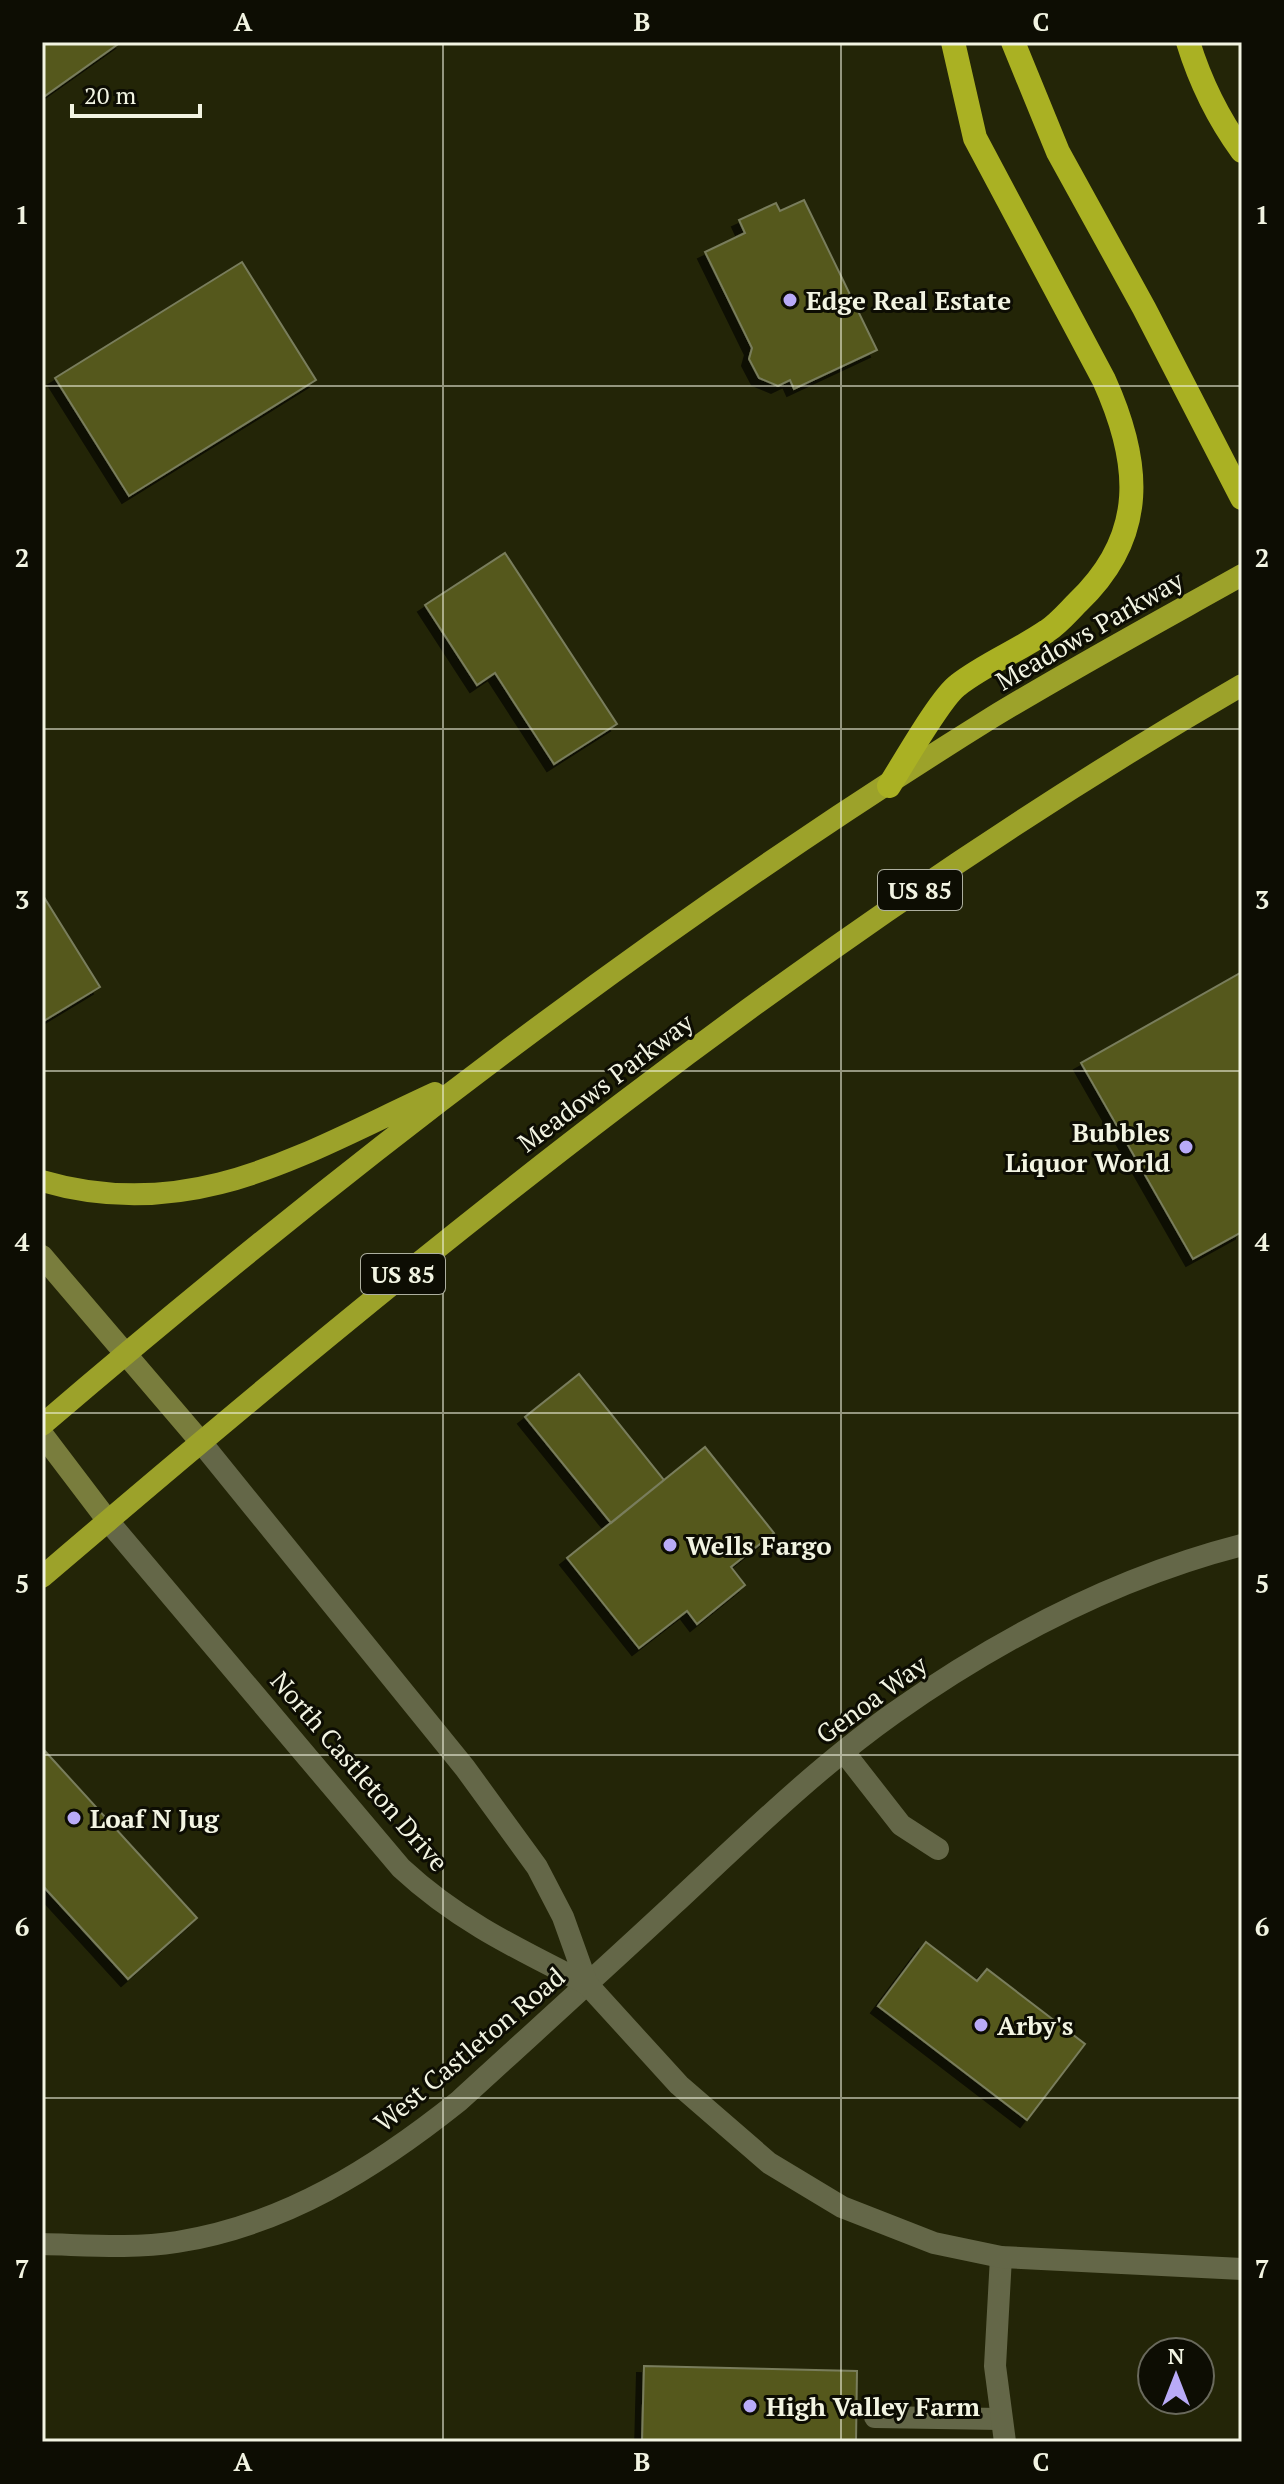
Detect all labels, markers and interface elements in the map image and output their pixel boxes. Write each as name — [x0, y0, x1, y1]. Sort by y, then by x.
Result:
text: A — [234, 4, 253, 38]
text: B — [634, 4, 650, 38]
text: C — [1033, 4, 1049, 38]
scale bar — [72, 68, 200, 118]
text: 20 m — [84, 79, 136, 111]
text: 1 — [15, 197, 29, 231]
text: 1 — [1255, 197, 1269, 231]
place label: Edge Real Estate — [806, 283, 1011, 317]
marker: Edge Real Estate — [781, 291, 799, 309]
text: 2 — [15, 540, 29, 574]
text: 2 — [1255, 540, 1269, 574]
street label: Meadows Parkway — [989, 562, 1190, 697]
road number: US 85 — [878, 870, 962, 910]
text: 3 — [15, 882, 29, 916]
text: 3 — [1255, 882, 1269, 916]
street label: Meadows Parkway — [511, 1004, 700, 1159]
place label: Bubbles Liquor World — [1005, 1115, 1170, 1179]
marker: Bubbles Liquor World — [1177, 1138, 1195, 1156]
text: 4 — [15, 1224, 30, 1258]
text: 4 — [1255, 1224, 1270, 1258]
road number: US 85 — [361, 1254, 445, 1294]
place label: Wells Fargo — [686, 1528, 832, 1562]
marker: Wells Fargo — [661, 1536, 679, 1554]
text: 5 — [15, 1566, 29, 1600]
text: 5 — [1255, 1566, 1269, 1600]
street label: Genoa Way — [809, 1647, 934, 1751]
street label: North Castleton Drive — [264, 1664, 456, 1878]
place label: Loaf N Jug — [90, 1801, 220, 1835]
marker: Loaf N Jug — [65, 1809, 83, 1827]
text: 6 — [15, 1909, 29, 1943]
text: 6 — [1255, 1909, 1269, 1943]
street label: West Castleton Road — [367, 1959, 571, 2139]
place label: Arby's — [997, 2008, 1073, 2042]
marker: Arby's — [972, 2016, 990, 2034]
text: 7 — [15, 2251, 29, 2285]
text: 7 — [1255, 2251, 1269, 2285]
north arrow — [1136, 2336, 1216, 2416]
text: N — [1168, 2341, 1185, 2370]
place label: High Valley Farm — [766, 2389, 980, 2423]
marker: High Valley Farm — [741, 2397, 759, 2415]
text: A — [234, 2444, 253, 2478]
text: B — [634, 2444, 650, 2478]
text: C — [1033, 2444, 1049, 2478]

